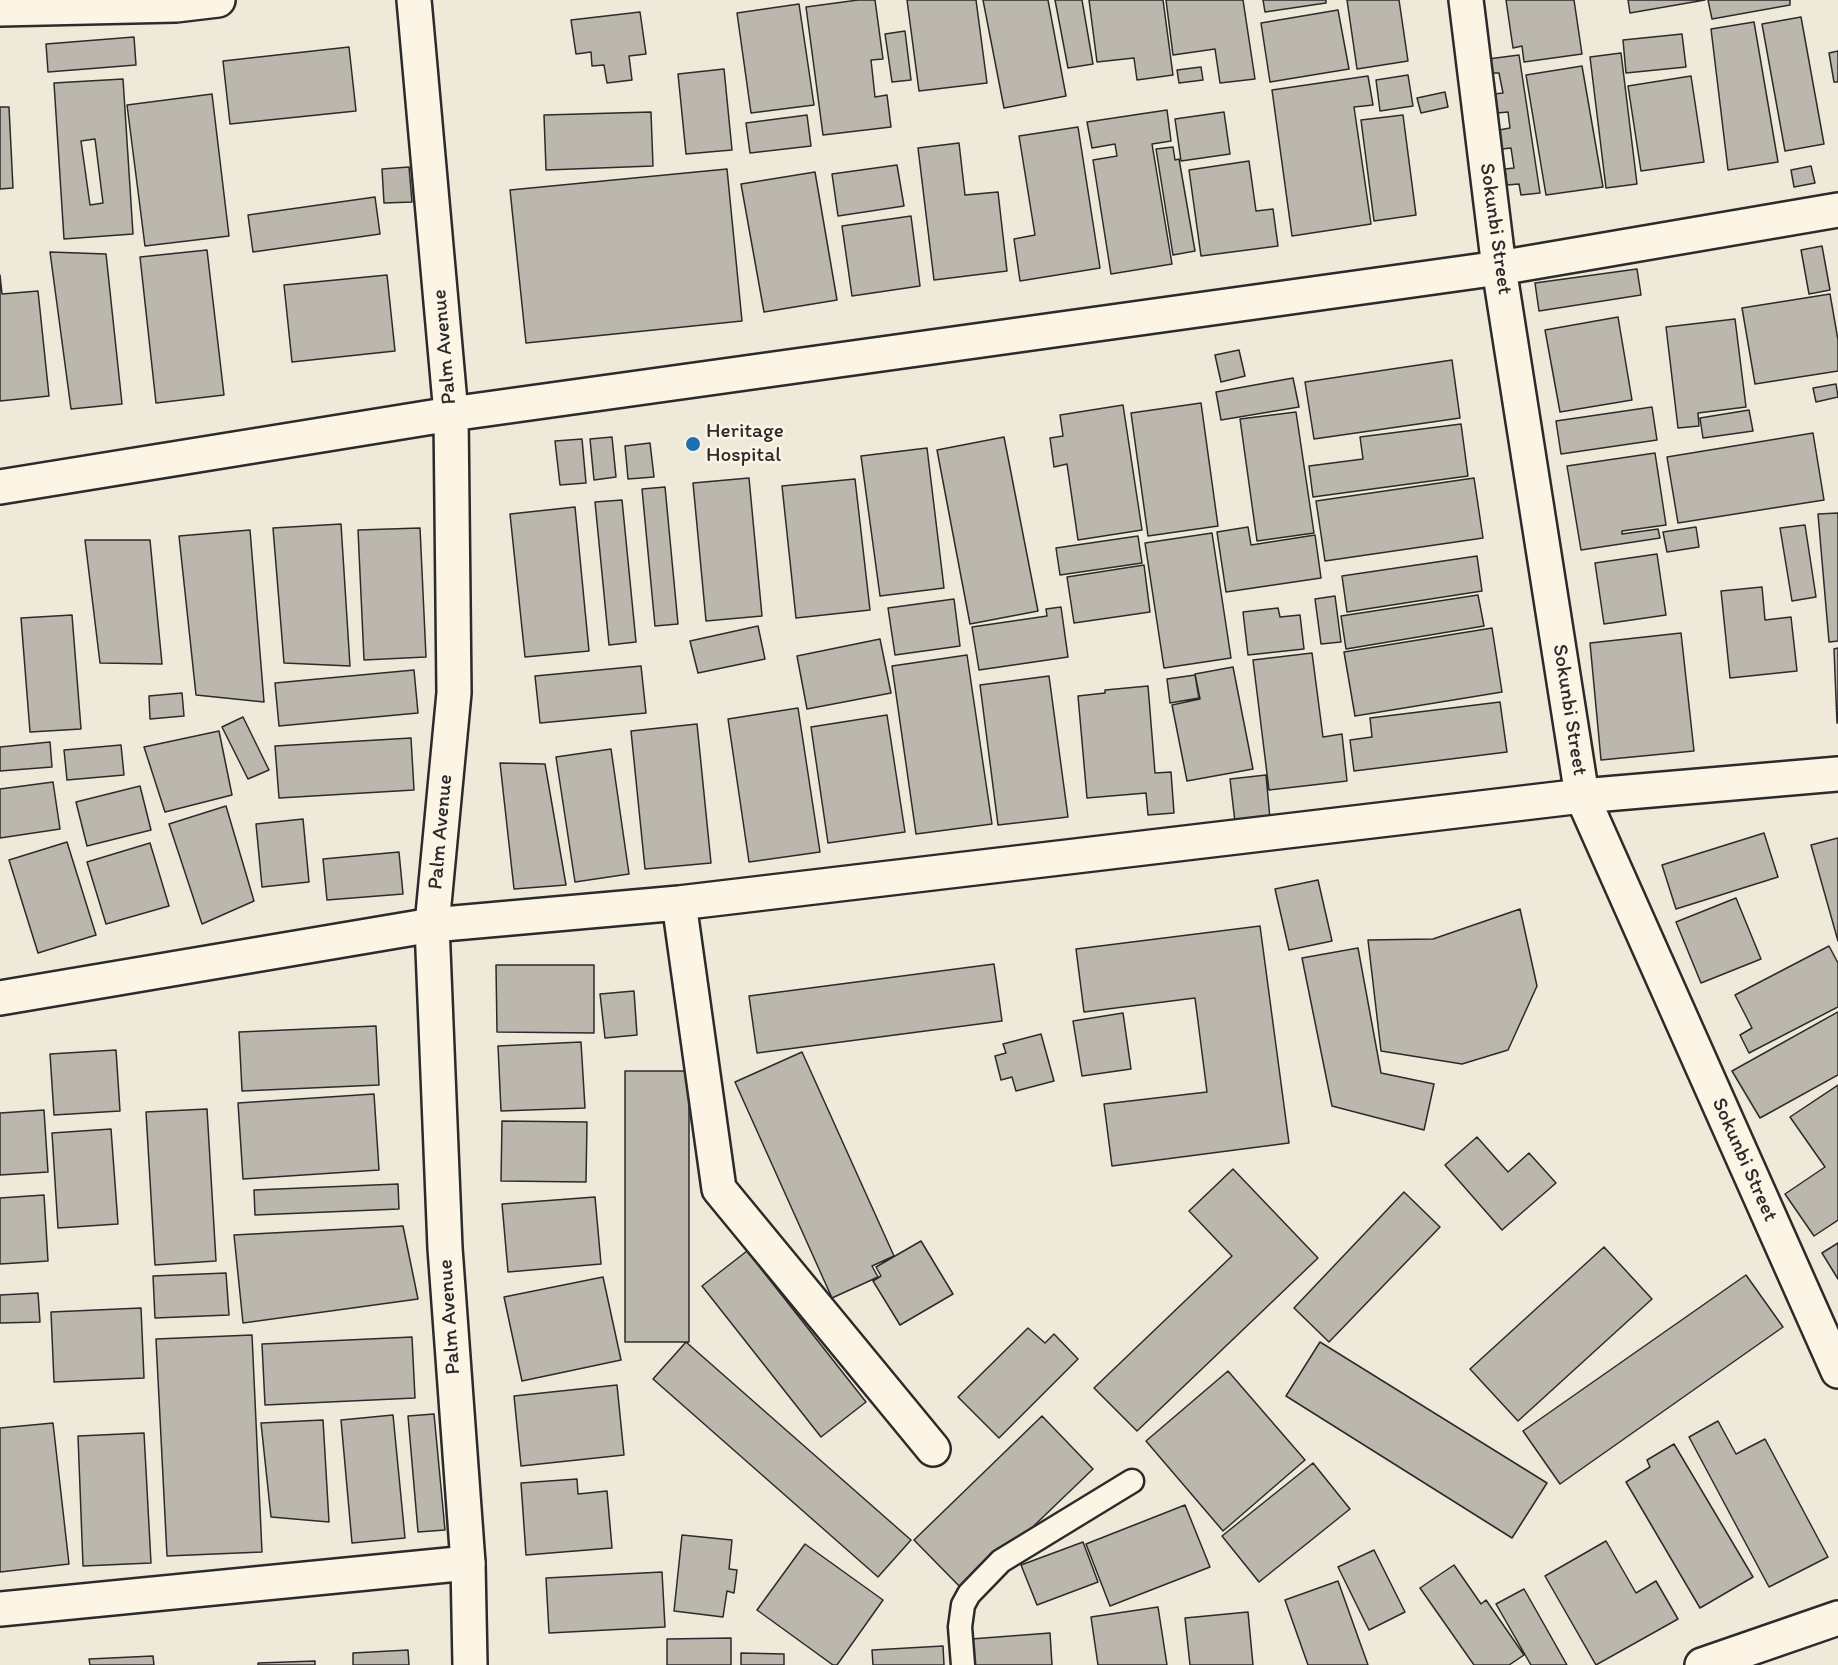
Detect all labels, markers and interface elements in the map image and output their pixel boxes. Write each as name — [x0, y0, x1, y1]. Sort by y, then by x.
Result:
street label: Sokunbi Street — [1473, 162, 1517, 296]
street label: Palm Avenue — [427, 288, 463, 406]
place label: Heritage Hospital — [706, 419, 784, 469]
marker: Heritage Hospital — [684, 435, 702, 453]
street label: Sokunbi Street — [1546, 643, 1592, 777]
street label: Palm Avenue — [423, 773, 459, 891]
street label: Sokunbi Street — [1706, 1094, 1782, 1226]
street label: Palm Avenue — [433, 1259, 467, 1375]

